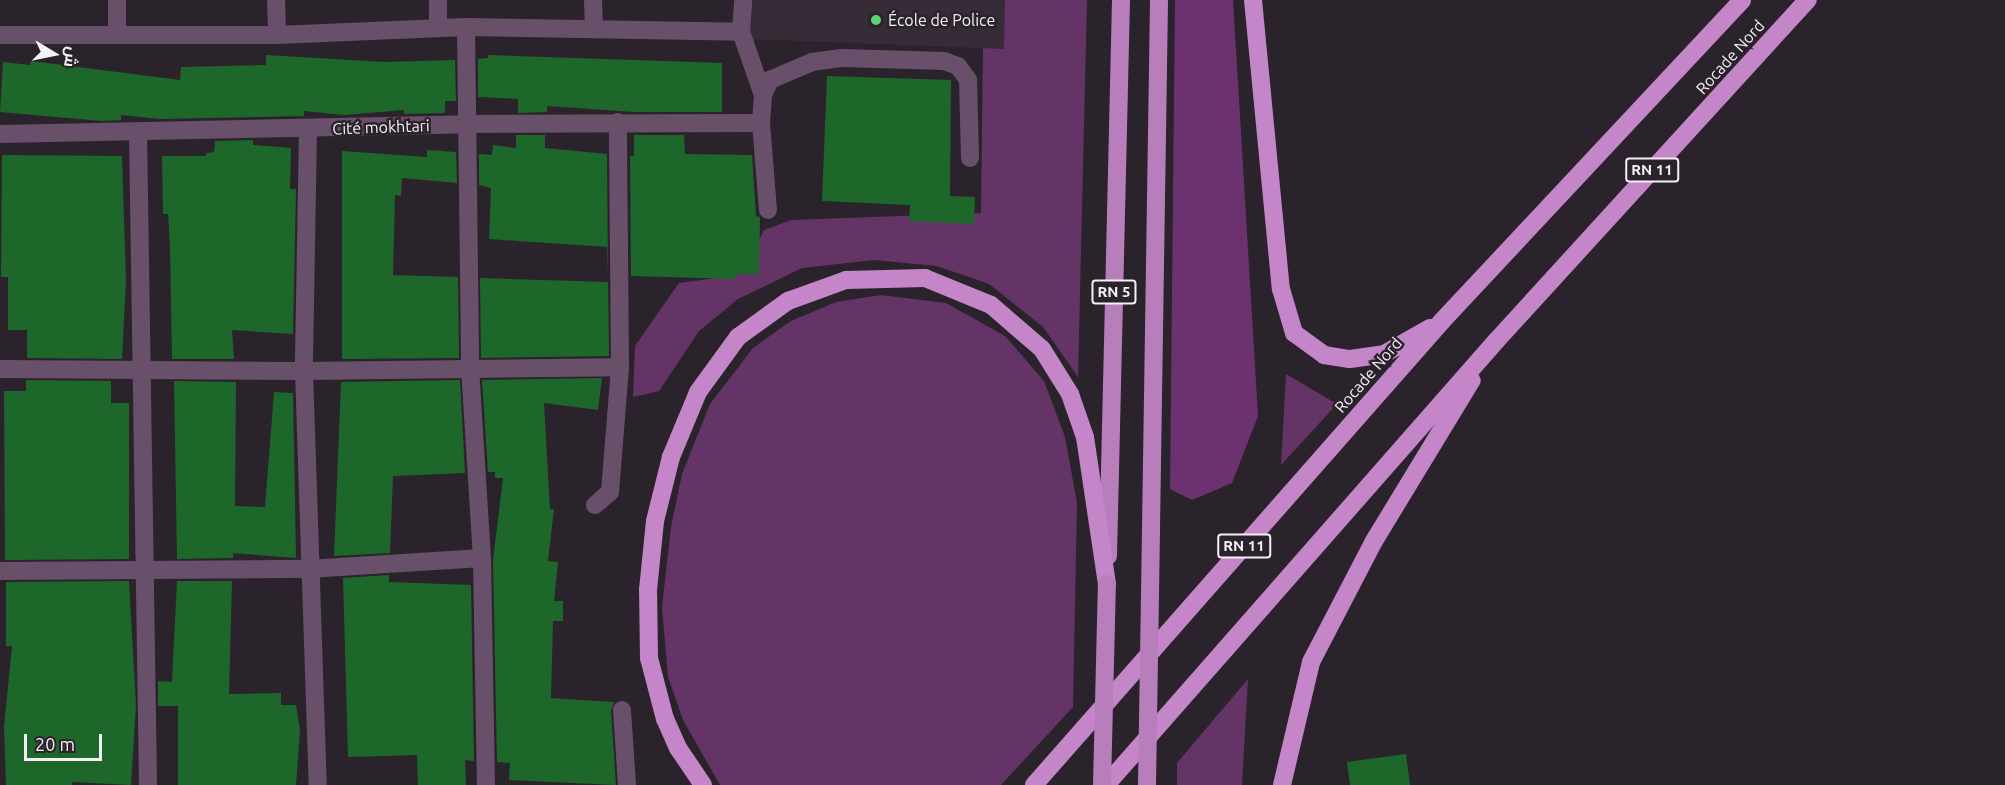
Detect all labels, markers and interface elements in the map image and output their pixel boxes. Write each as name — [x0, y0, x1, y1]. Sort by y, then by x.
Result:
place label: École de Police — [888, 10, 995, 30]
marker: École de Police — [869, 13, 883, 27]
street label: Rocade Nord — [1692, 16, 1768, 98]
north arrow — [24, 24, 84, 84]
text: ش — [61, 45, 82, 69]
street label: Cité mokhtari — [332, 116, 430, 138]
road number: RN 11 — [1625, 158, 1679, 182]
road number: RN 5 — [1090, 280, 1138, 304]
street label: Rocade Nord — [1330, 334, 1406, 416]
road number: RN 11 — [1217, 534, 1271, 558]
scale bar — [27, 722, 105, 760]
text: 20 m — [35, 734, 75, 754]

